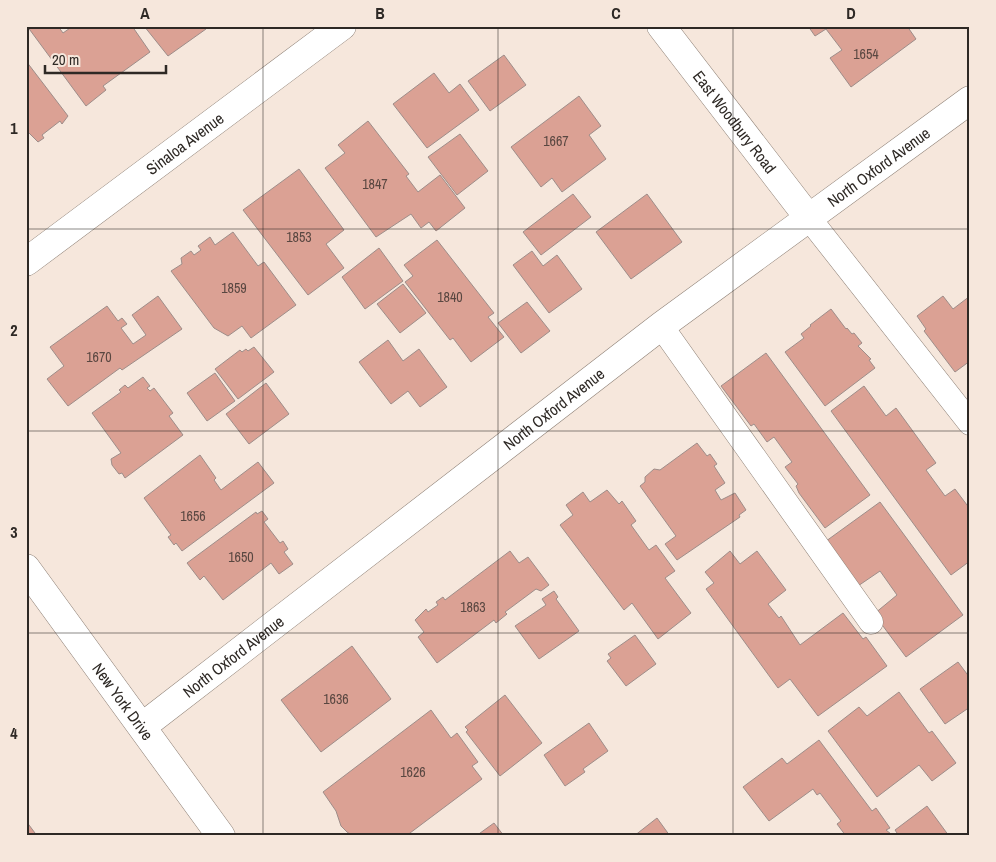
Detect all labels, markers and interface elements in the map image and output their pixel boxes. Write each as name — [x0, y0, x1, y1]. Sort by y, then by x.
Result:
text: A — [140, 2, 150, 24]
text: B — [375, 2, 385, 24]
text: C — [611, 2, 621, 24]
text: D — [846, 2, 856, 24]
scale bar — [45, 42, 166, 74]
house number: 1654 — [853, 45, 879, 63]
text: 20 m — [52, 49, 79, 70]
street label: East Woodbury Road — [688, 66, 782, 178]
street label: Sinaloa Avenue — [141, 107, 228, 180]
text: 1 — [10, 117, 18, 139]
street label: North Oxford Avenue — [823, 122, 934, 212]
house number: 1667 — [543, 132, 569, 150]
house number: 1847 — [362, 175, 388, 193]
house number: 1853 — [286, 228, 312, 246]
house number: 1859 — [221, 279, 247, 297]
house number: 1840 — [437, 288, 463, 306]
text: 2 — [10, 319, 18, 341]
house number: 1670 — [86, 348, 112, 366]
street label: North Oxford Avenue — [499, 363, 609, 455]
house number: 1656 — [180, 507, 206, 525]
text: 3 — [10, 521, 18, 543]
house number: 1650 — [228, 548, 254, 566]
house number: 1863 — [460, 598, 486, 616]
street label: North Oxford Avenue — [178, 610, 288, 702]
street label: New York Drive — [88, 658, 159, 745]
house number: 1636 — [323, 690, 349, 708]
text: 4 — [10, 722, 18, 744]
house number: 1626 — [400, 763, 426, 781]

